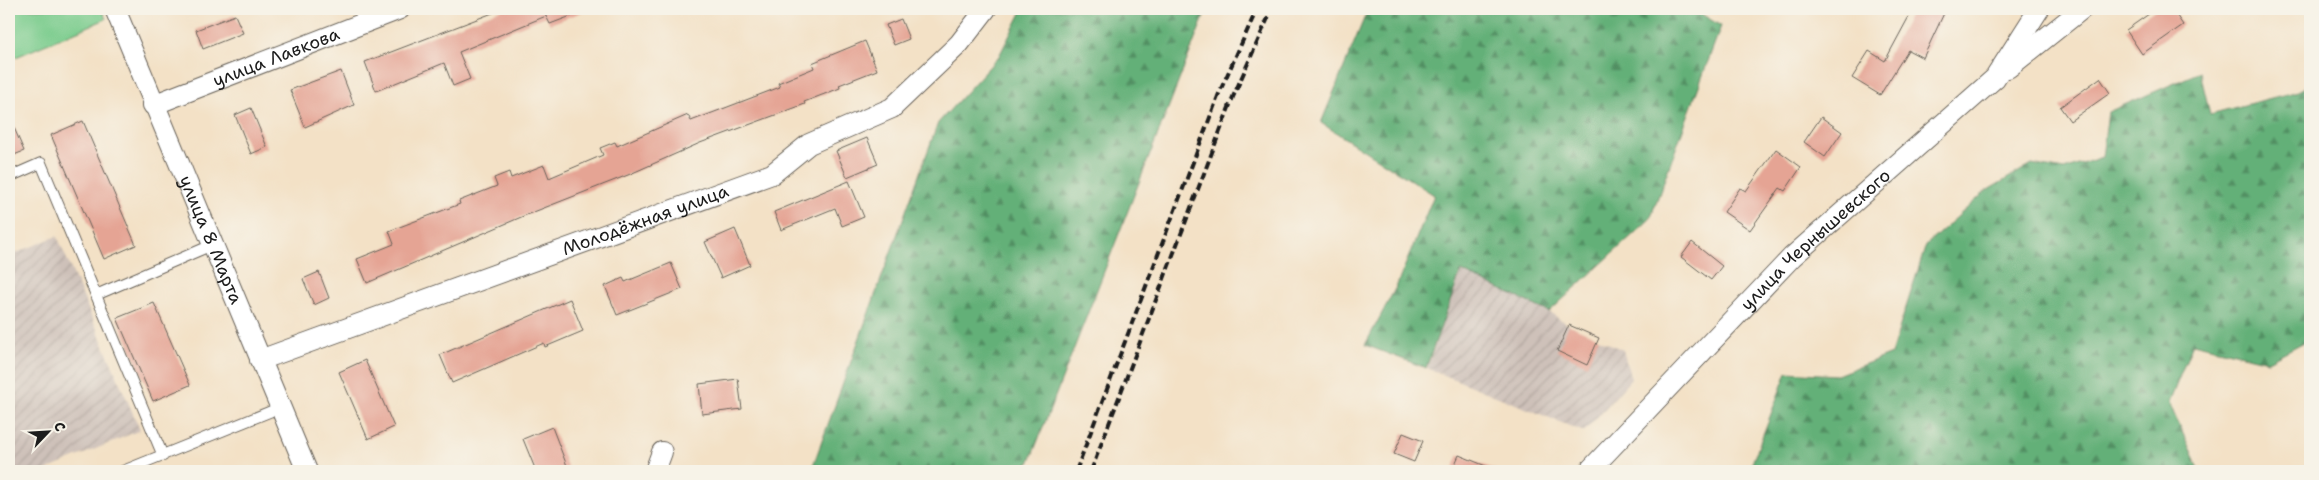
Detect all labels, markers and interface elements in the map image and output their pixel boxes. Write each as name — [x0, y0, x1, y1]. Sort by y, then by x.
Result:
street label: улица Лавкова — [209, 22, 343, 93]
street label: улица Чернышевского — [1735, 163, 1896, 316]
street label: улица 8 Марта — [174, 172, 248, 308]
street label: Молодёжная улица — [559, 179, 732, 261]
north arrow — [22, 408, 72, 458]
text: С — [50, 419, 70, 434]

